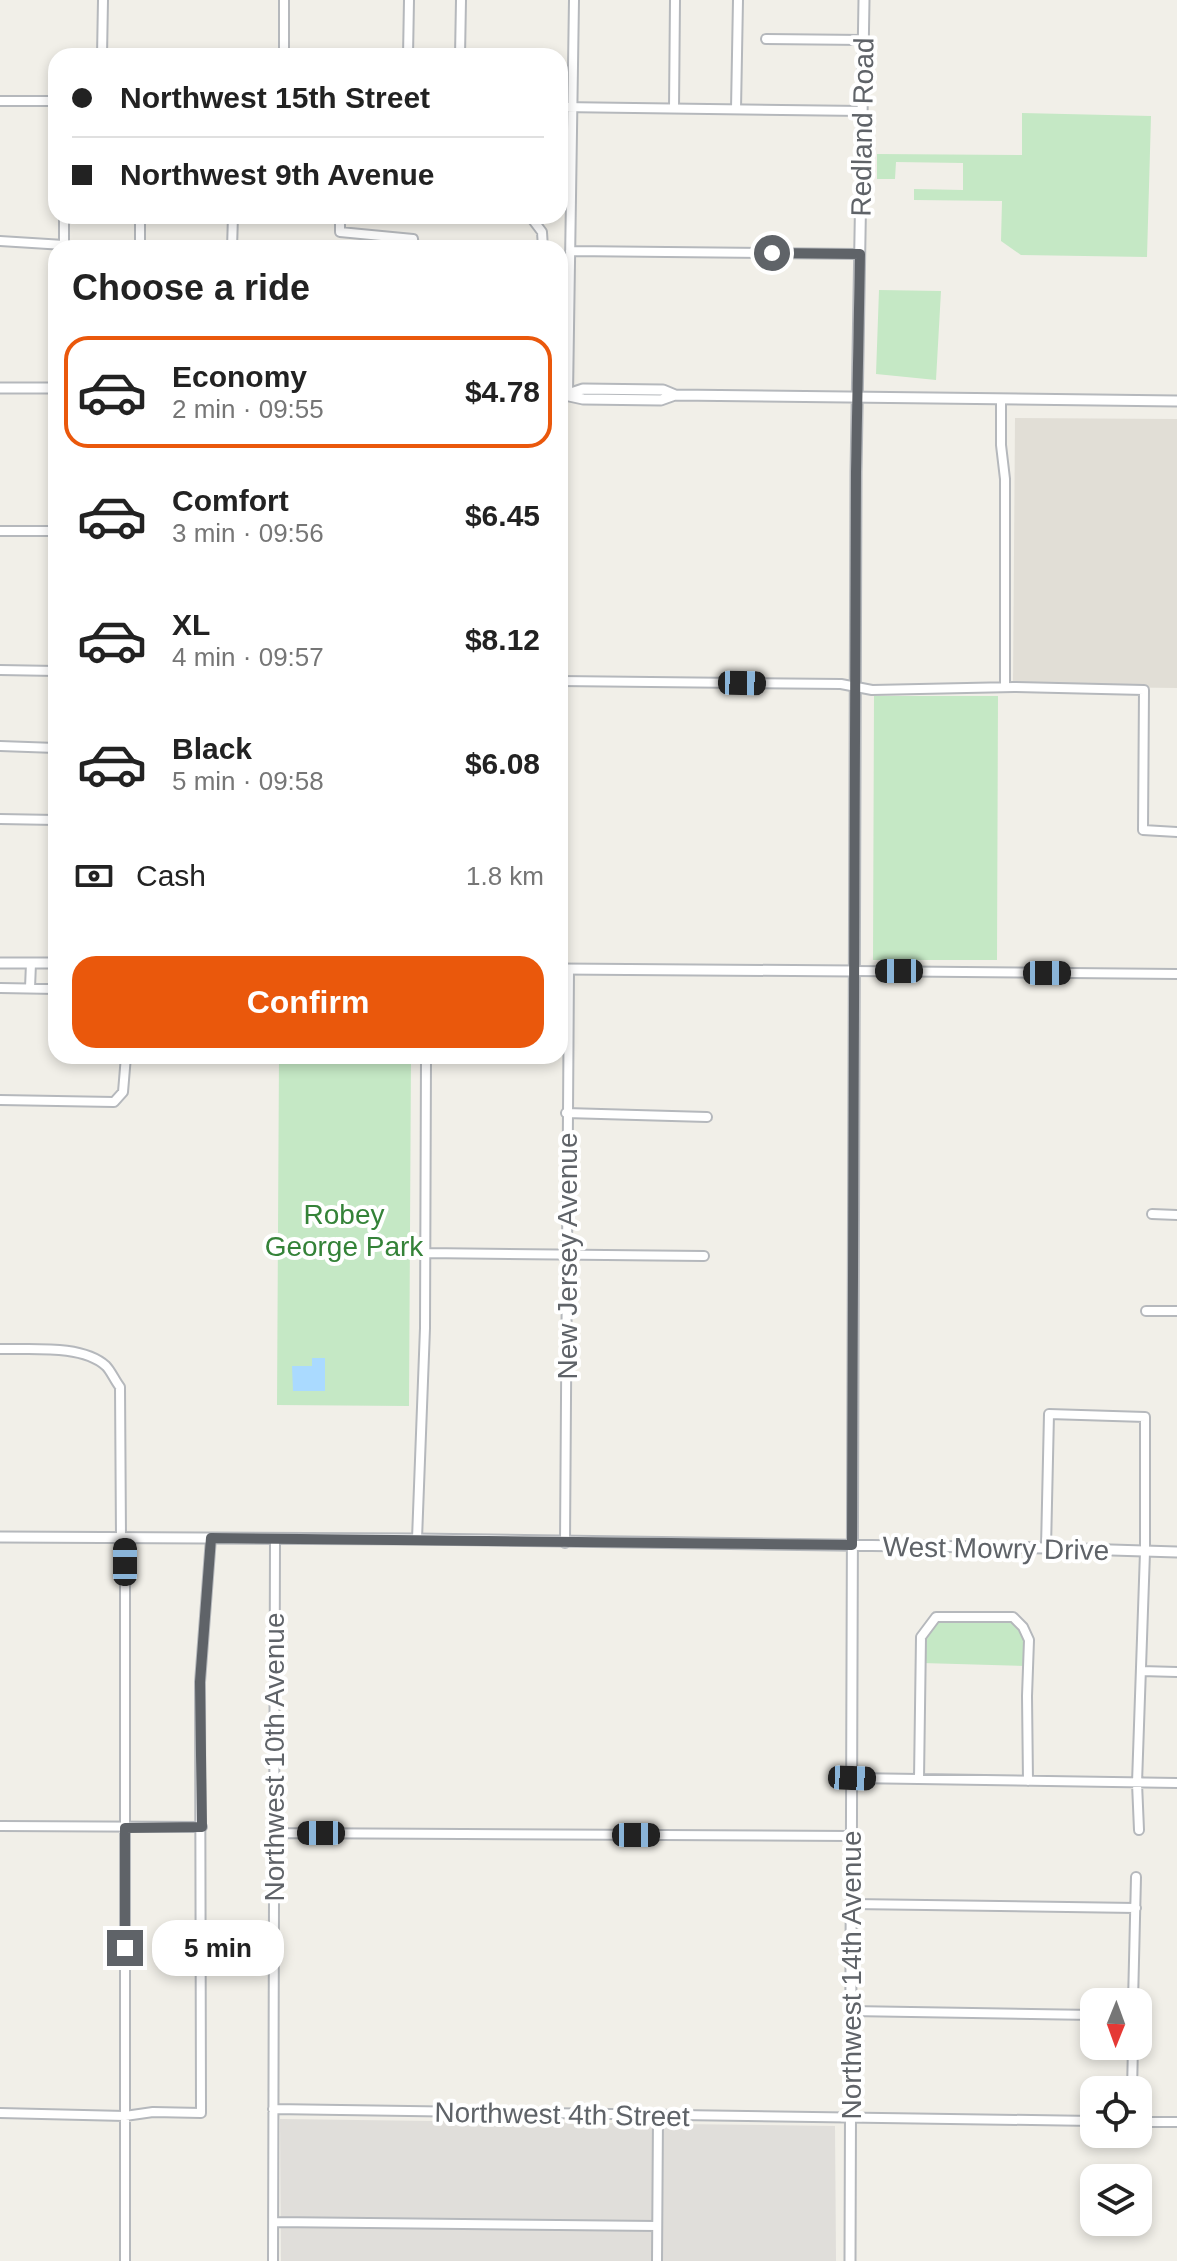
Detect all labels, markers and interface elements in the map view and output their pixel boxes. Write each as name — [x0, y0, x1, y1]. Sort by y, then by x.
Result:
street label: Redland Road — [845, 37, 880, 217]
text: Northwest 15th Street — [120, 81, 430, 114]
text: Northwest 9th Avenue — [120, 158, 435, 191]
route start — [754, 235, 790, 271]
text: Choose a ride — [72, 267, 310, 308]
icon: car — [76, 356, 148, 428]
text: Economy — [172, 360, 307, 393]
text: $4.78 — [465, 375, 540, 408]
text: 2 min · 09:55 — [172, 394, 324, 424]
icon: car — [76, 480, 148, 552]
text: Comfort — [172, 484, 289, 517]
text: $6.45 — [465, 499, 540, 532]
text: 3 min · 09:56 — [172, 518, 324, 548]
icon: car — [76, 604, 148, 676]
text: XL — [172, 608, 210, 641]
text: $8.12 — [465, 623, 540, 656]
text: 4 min · 09:57 — [172, 642, 324, 672]
car — [718, 671, 766, 695]
icon: car — [76, 728, 148, 800]
text: Black — [172, 732, 252, 765]
text: $6.08 — [465, 747, 540, 780]
text: 5 min · 09:58 — [172, 766, 324, 796]
icon: cash — [72, 854, 116, 898]
text: Cash — [136, 859, 206, 892]
text: 1.8 km — [466, 861, 544, 891]
button: Confirm — [72, 956, 544, 1048]
car — [875, 959, 923, 983]
car — [1023, 961, 1071, 985]
street label: New Jersey Avenue — [552, 1133, 583, 1379]
park label: Robey George Park — [265, 1199, 424, 1262]
street label: West Mowry Drive — [882, 1531, 1110, 1566]
car — [113, 1538, 137, 1586]
street label: Northwest 10th Avenue — [259, 1612, 290, 1902]
car — [828, 1765, 876, 1791]
car — [297, 1821, 345, 1845]
car — [612, 1823, 660, 1847]
street label: Northwest 14th Avenue — [836, 1830, 867, 2120]
callout: 5 min — [153, 1920, 285, 1976]
route end — [107, 1930, 143, 1966]
text: 5 min — [184, 1933, 252, 1963]
north arrow — [1080, 1988, 1152, 2060]
map controls — [1080, 1988, 1152, 2236]
button: locate — [1080, 2076, 1152, 2148]
street label: Northwest 4th Street — [434, 2097, 690, 2132]
button: layers — [1080, 2164, 1152, 2236]

